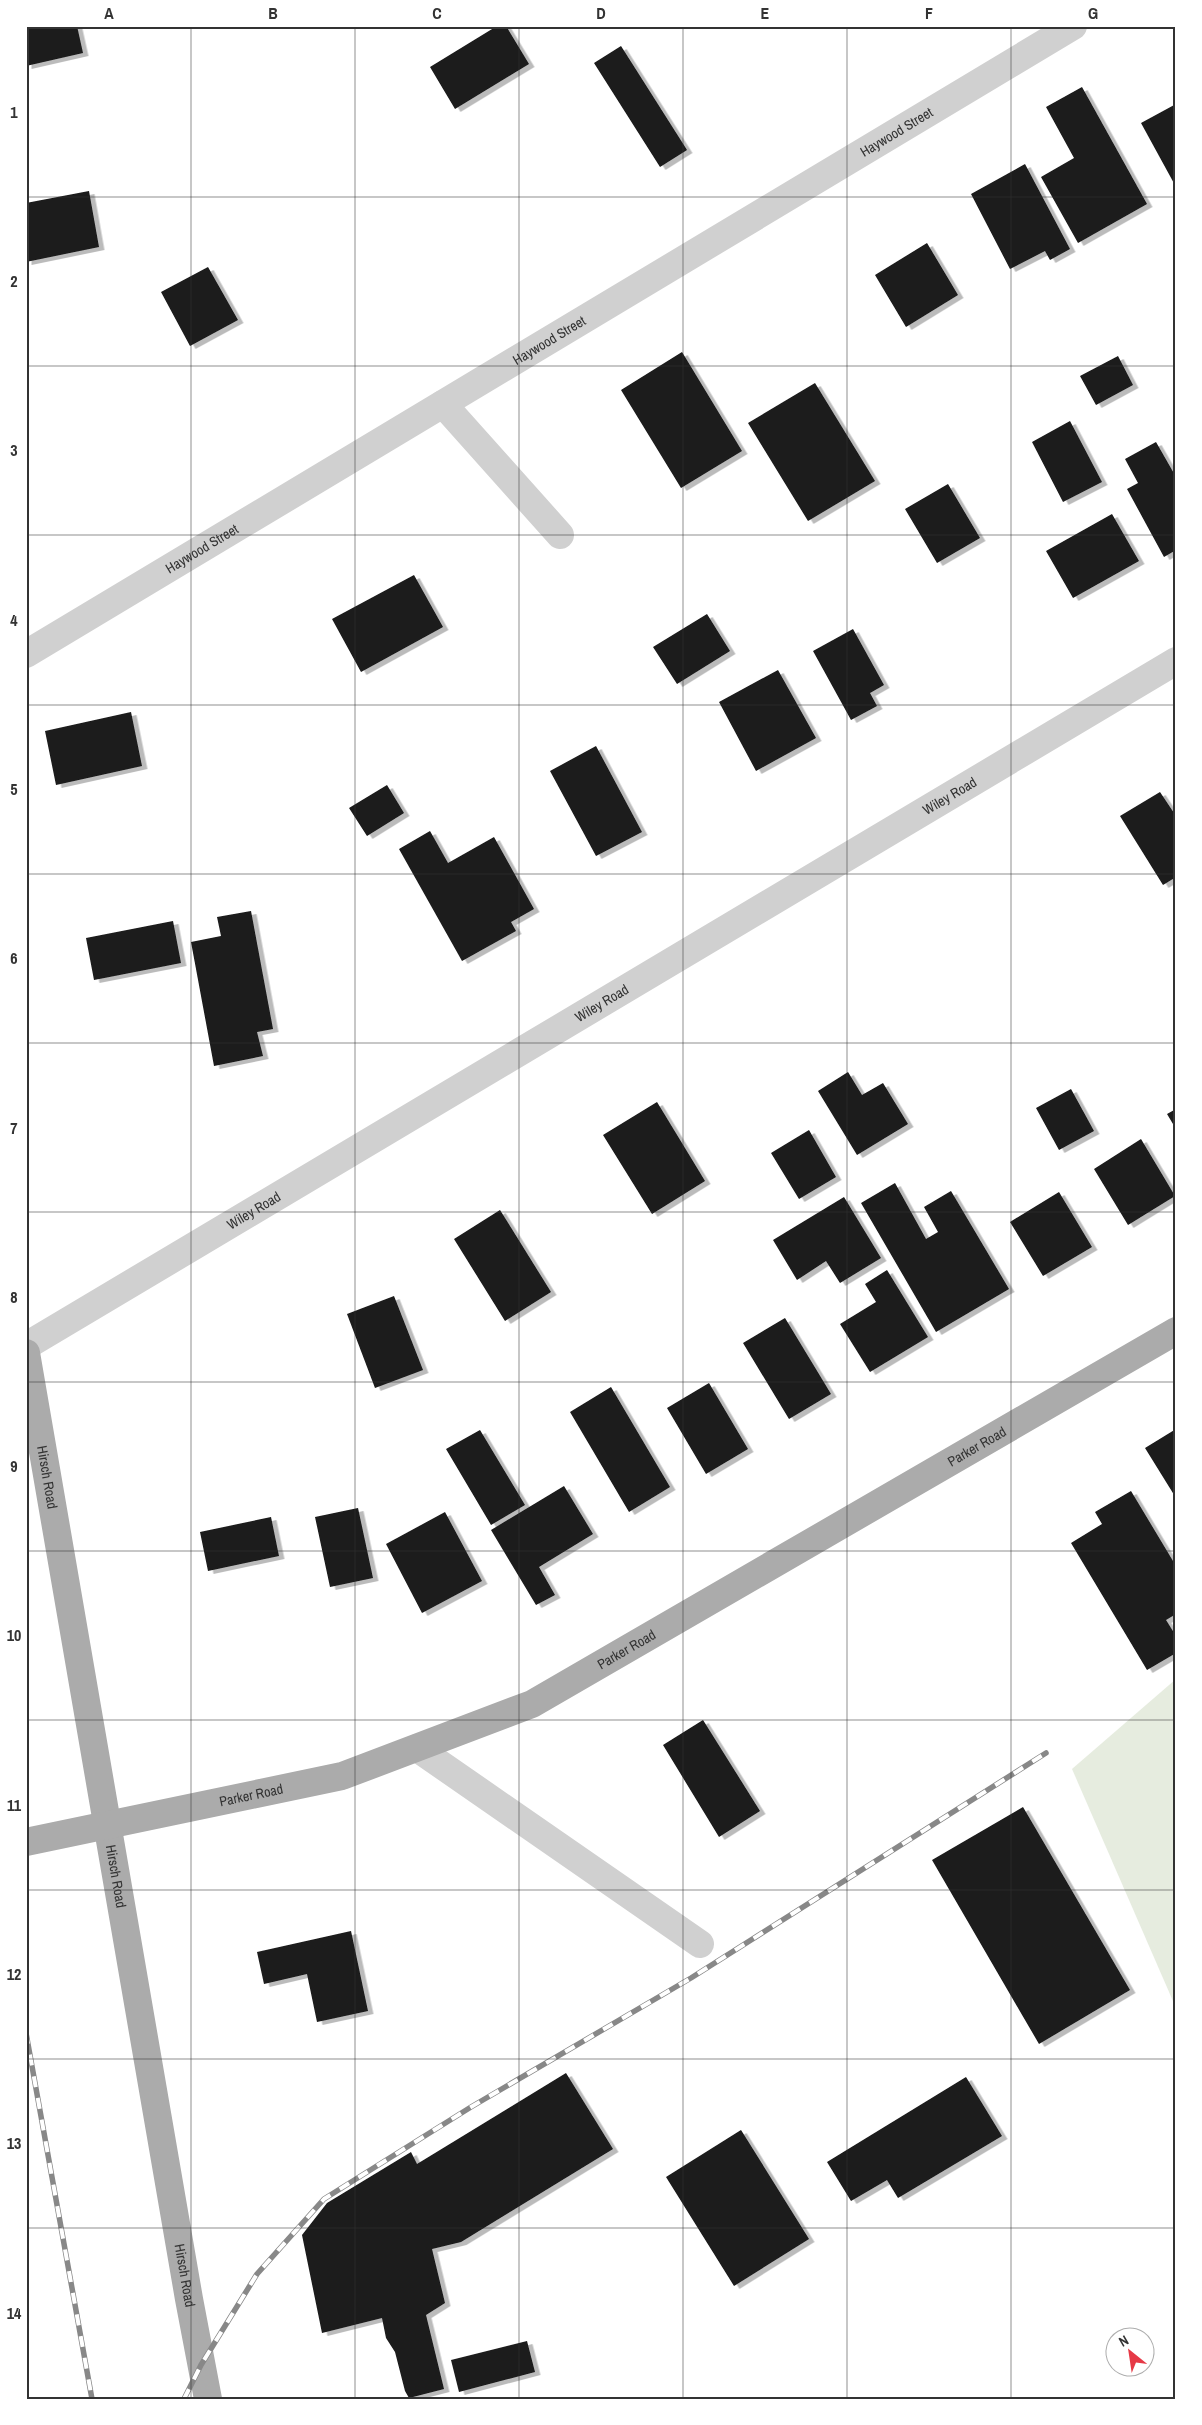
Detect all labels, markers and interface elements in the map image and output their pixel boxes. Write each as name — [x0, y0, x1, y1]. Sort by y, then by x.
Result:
text: A — [104, 2, 114, 24]
text: B — [268, 2, 278, 24]
text: C — [432, 2, 442, 24]
text: D — [596, 2, 606, 24]
text: E — [761, 2, 770, 24]
text: F — [925, 2, 933, 24]
text: G — [1088, 2, 1098, 24]
text: 1 — [10, 101, 18, 123]
street label: Haywood Street — [857, 103, 936, 161]
text: 2 — [10, 270, 18, 292]
street label: Haywood Street — [509, 311, 589, 369]
text: 3 — [10, 439, 18, 461]
street label: Haywood Street — [162, 520, 242, 577]
text: 4 — [10, 609, 18, 631]
street label: Wiley Road — [919, 773, 980, 819]
text: 5 — [10, 778, 18, 800]
text: 6 — [10, 947, 18, 969]
street label: Wiley Road — [571, 980, 632, 1026]
text: 7 — [10, 1117, 18, 1139]
street label: Wiley Road — [224, 1187, 284, 1233]
text: 8 — [10, 1286, 18, 1308]
street label: Parker Road — [944, 1422, 1009, 1470]
street label: Hirsch Road — [33, 1444, 62, 1510]
text: 9 — [10, 1455, 18, 1477]
text: 10 — [7, 1624, 21, 1646]
street label: Parker Road — [594, 1625, 659, 1673]
street label: Parker Road — [218, 1780, 285, 1810]
text: 11 — [7, 1794, 22, 1816]
street label: Hirsch Road — [102, 1843, 130, 1909]
text: 12 — [7, 1963, 21, 1985]
text: 13 — [7, 2132, 21, 2154]
street label: Hirsch Road — [171, 2242, 199, 2309]
text: 14 — [7, 2302, 22, 2324]
north arrow — [1104, 2328, 1154, 2378]
text: N — [1115, 2331, 1132, 2351]

